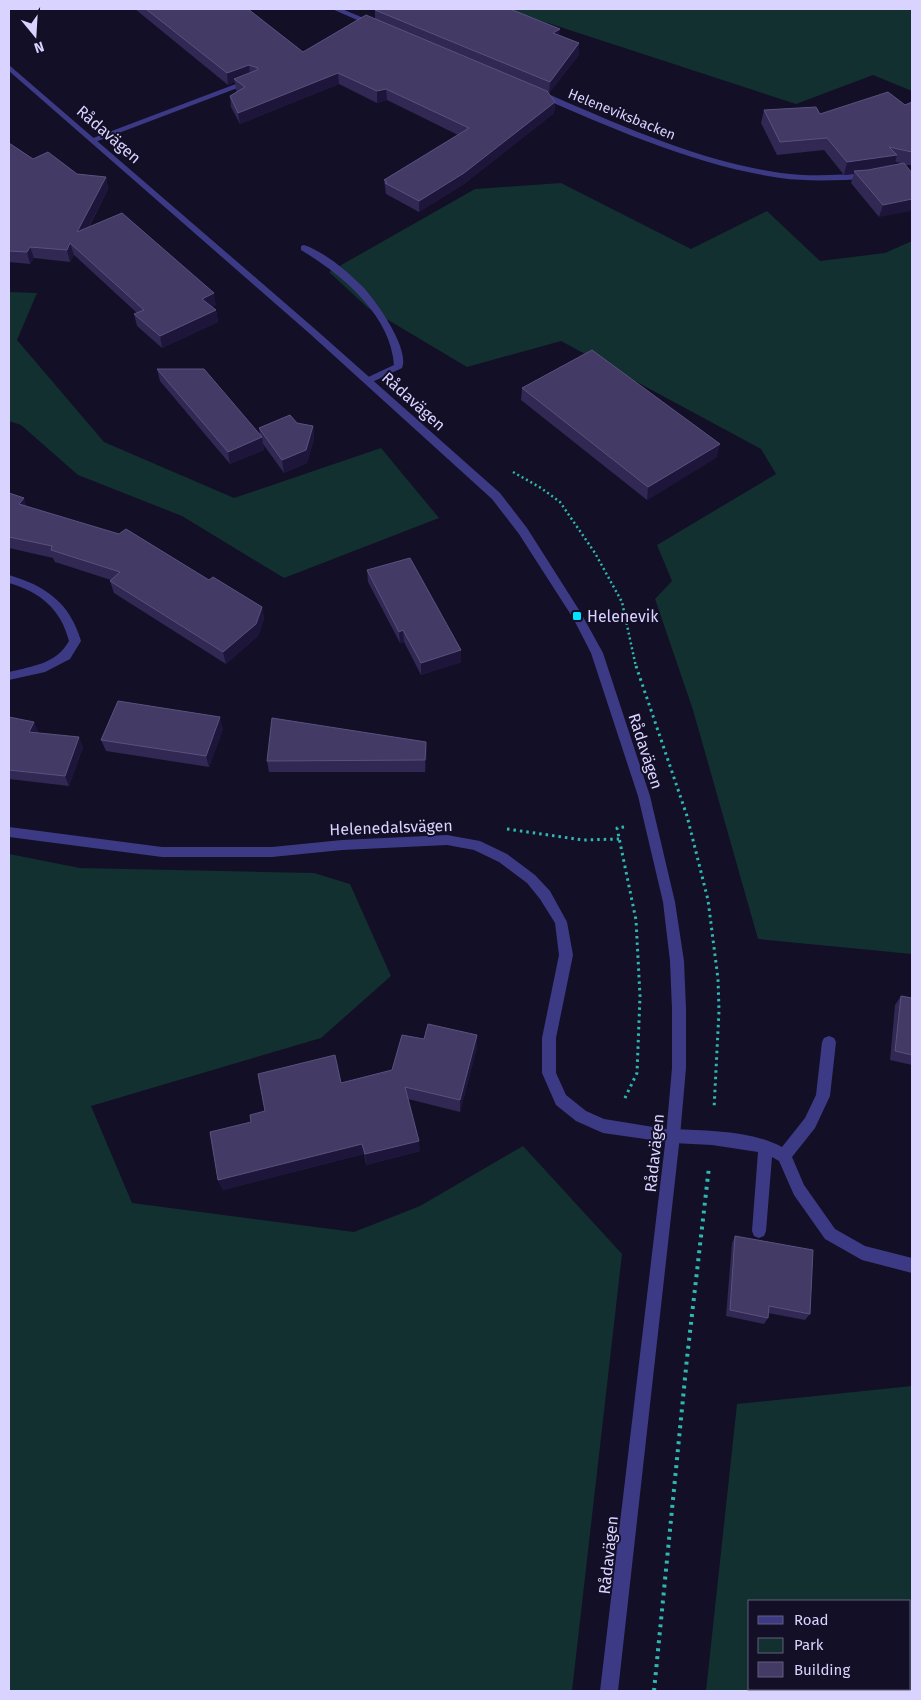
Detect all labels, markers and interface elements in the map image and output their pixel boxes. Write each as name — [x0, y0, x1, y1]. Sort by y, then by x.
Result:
north arrow — [10, 10, 60, 60]
text: N — [32, 37, 46, 56]
street label: Heleneviksbacken — [566, 85, 678, 144]
street label: Rådavägen — [73, 101, 145, 167]
street label: Rådavägen — [378, 368, 449, 435]
place label: Helenevik — [587, 607, 659, 626]
marker: Helenevik — [571, 610, 583, 622]
street label: Rådavägen — [624, 711, 667, 791]
street label: Helenedalsvägen — [329, 816, 453, 839]
street label: Rådavägen — [641, 1113, 668, 1193]
street label: Rådavägen — [595, 1515, 622, 1595]
legend — [748, 1600, 911, 1690]
text: Road — [794, 1611, 829, 1629]
text: Park — [794, 1636, 824, 1654]
text: Building — [794, 1661, 850, 1679]

